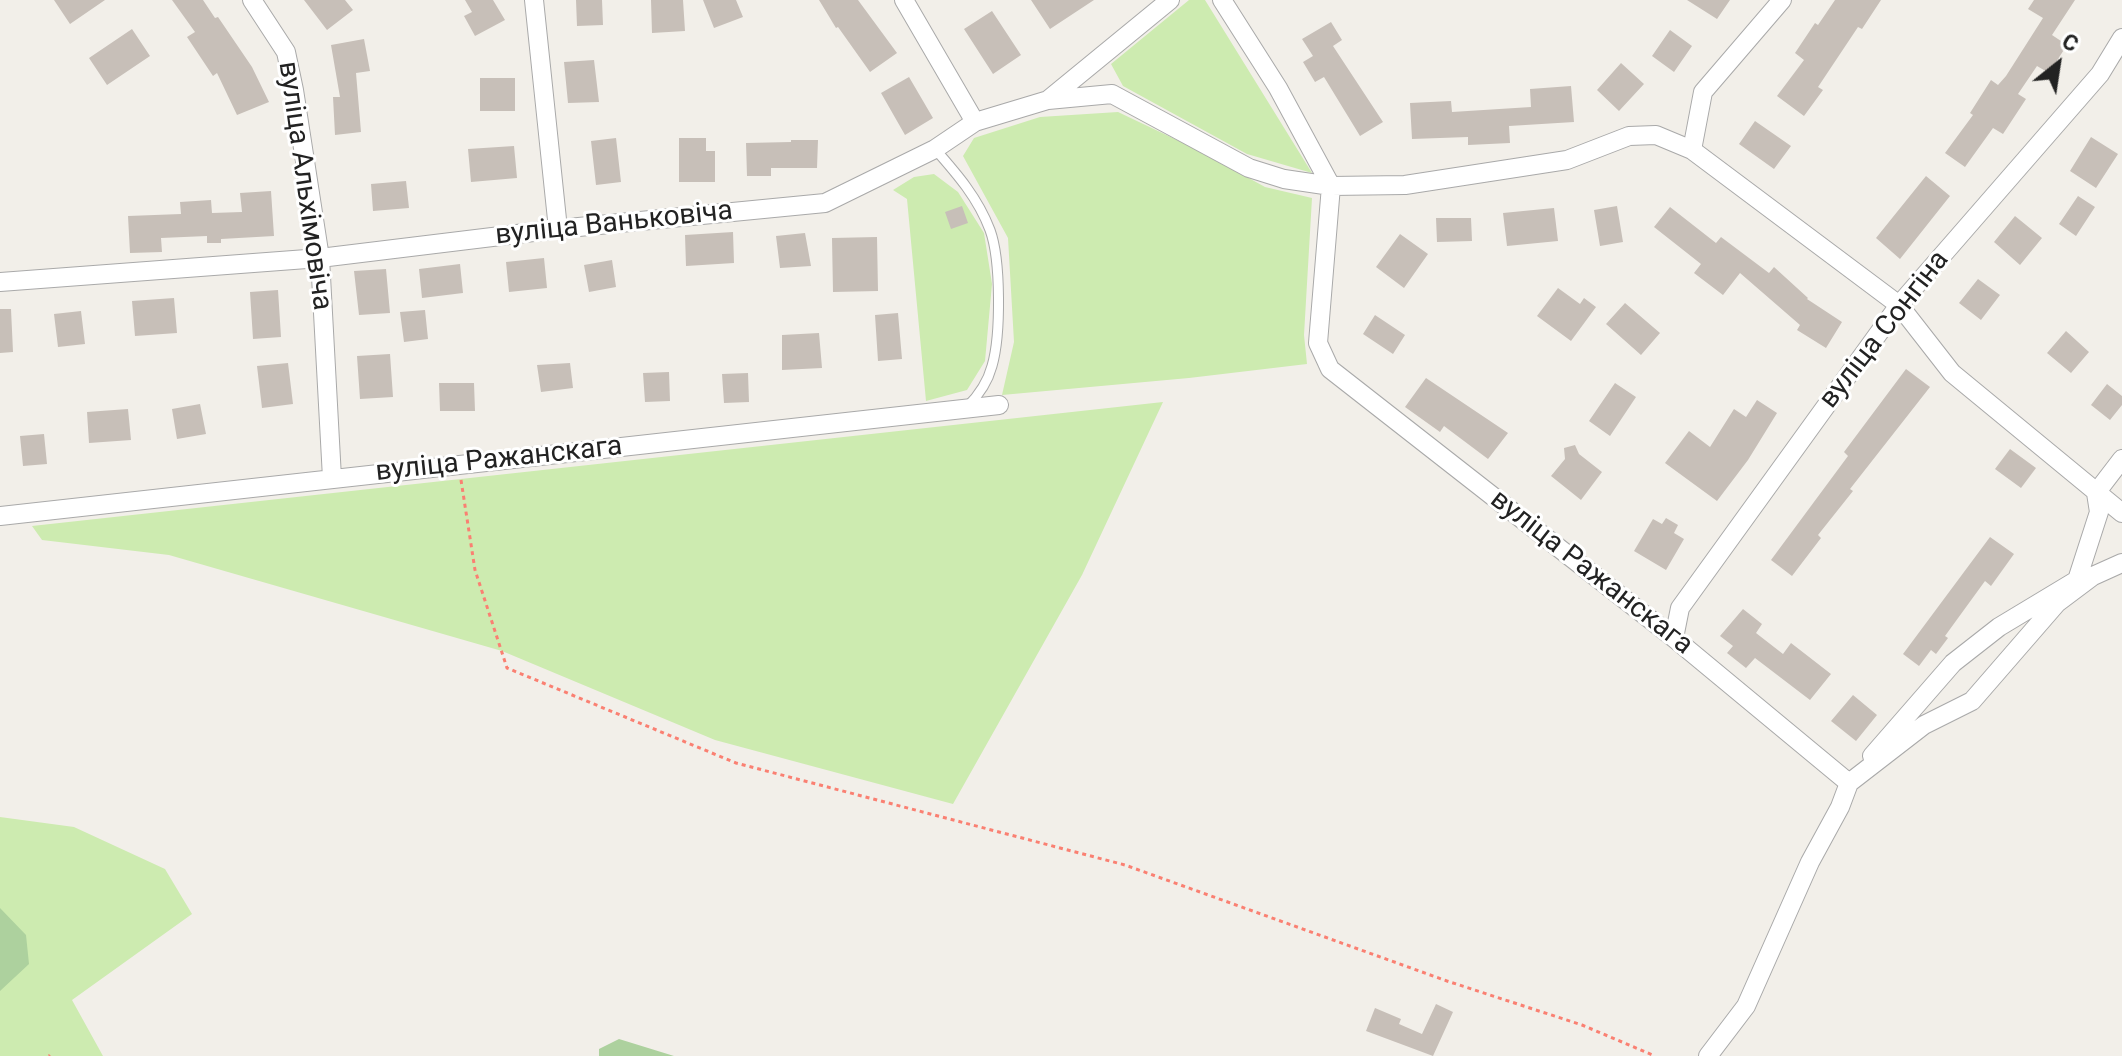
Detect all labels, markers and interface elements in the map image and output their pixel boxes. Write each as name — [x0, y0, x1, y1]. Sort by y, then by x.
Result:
north arrow — [2018, 24, 2098, 104]
text: С — [2058, 28, 2083, 57]
street label: вуліца Альхімовіча — [270, 59, 338, 313]
street label: вуліца Ваньковіча — [494, 195, 734, 253]
street label: вуліца Сонгіна — [1813, 245, 1957, 415]
street label: вуліца Ражанскага — [374, 430, 624, 490]
street label: вуліца Ражанскага — [1483, 483, 1699, 663]

